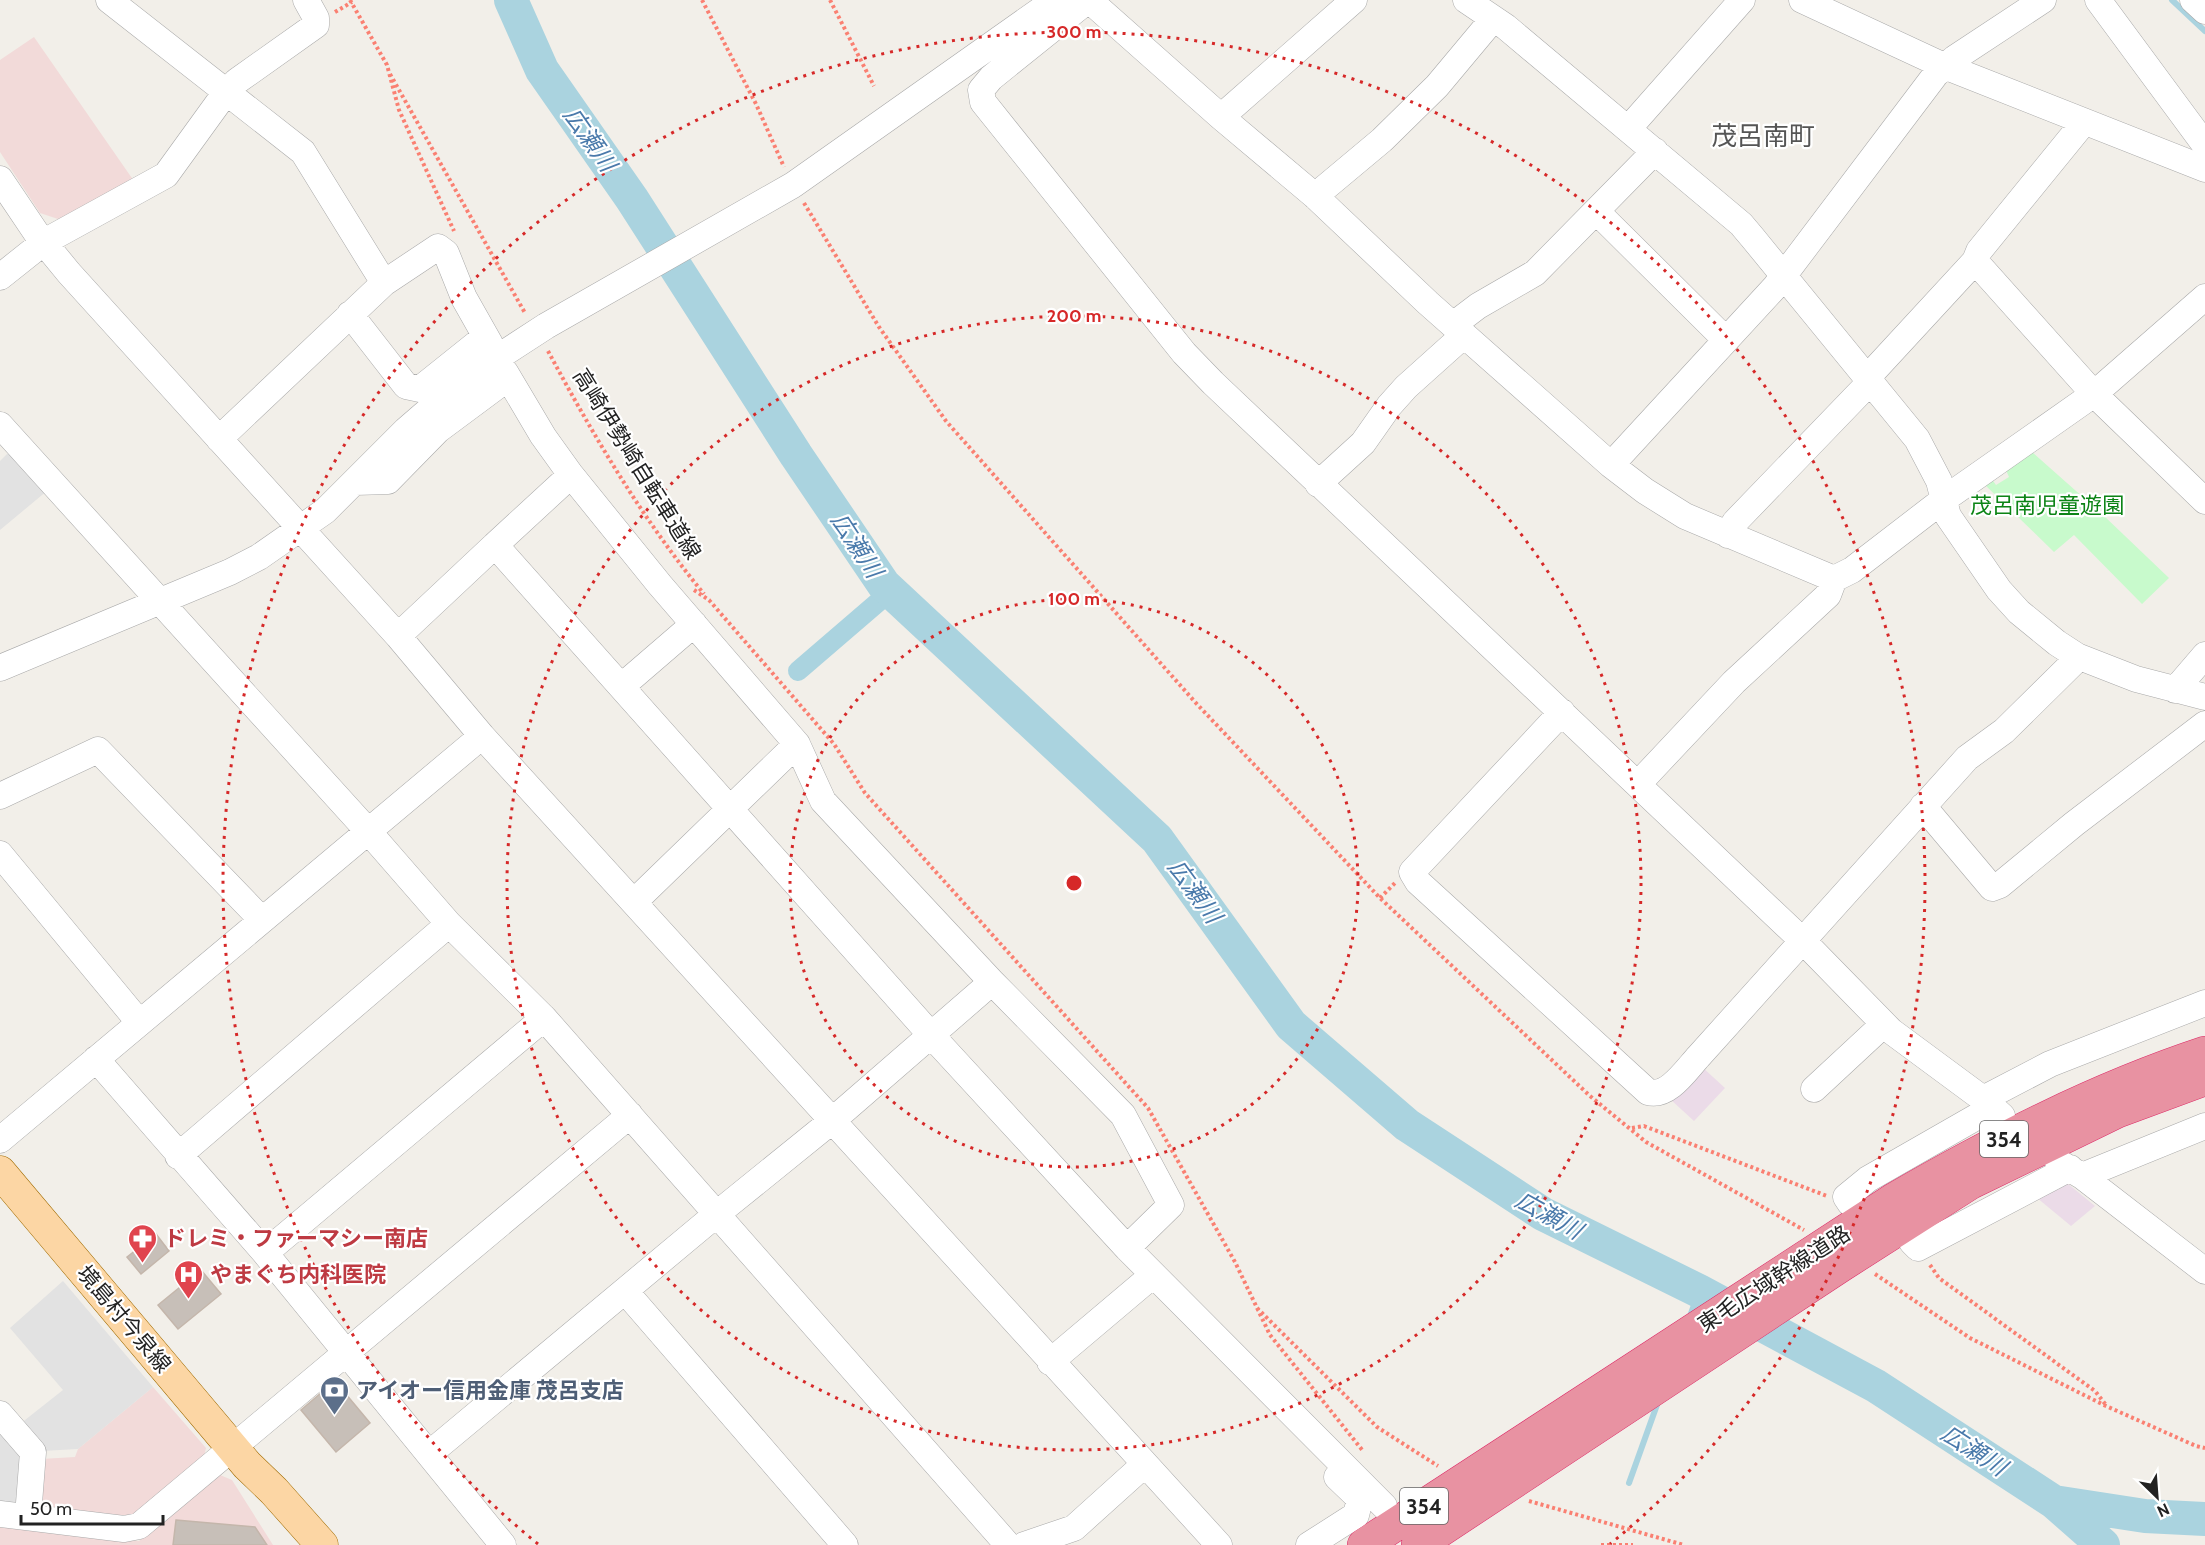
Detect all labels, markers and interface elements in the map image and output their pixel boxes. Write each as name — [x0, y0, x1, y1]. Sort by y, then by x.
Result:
text: 300 m — [1047, 21, 1101, 43]
water label: 広瀬川 — [557, 101, 624, 179]
district label: 茂呂南町 — [1711, 120, 1815, 152]
text: 200 m — [1047, 305, 1101, 327]
street label: 高崎伊勢崎自転車道線 — [567, 364, 707, 564]
park label: 茂呂南児童遊園 — [1970, 492, 2124, 519]
water label: 広瀬川 — [825, 507, 890, 586]
text: 100 m — [1048, 588, 1100, 610]
water label: 広瀬川 — [1162, 853, 1230, 931]
centre of rings — [1064, 873, 1084, 893]
road number: 354 — [1980, 1121, 2028, 1157]
water label: 広瀬川 — [1510, 1185, 1590, 1247]
street label: 東毛広域幹線道路 — [1693, 1220, 1855, 1338]
pharmacy icon: ドレミ・ファーマシー南店 — [127, 1222, 159, 1264]
place label: ドレミ・ファーマシー南店 — [164, 1225, 428, 1252]
hospital icon: やまぐち内科医院 — [173, 1258, 205, 1300]
street label: 境島村今泉線 — [71, 1260, 177, 1378]
place label: やまぐち内科医院 — [210, 1261, 386, 1288]
bank icon: アイオー信用金庫 茂呂支店 — [319, 1374, 351, 1416]
place label: アイオー信用金庫 茂呂支店 — [356, 1377, 624, 1404]
water label: 広瀬川 — [1936, 1418, 2015, 1483]
north arrow — [2127, 1467, 2187, 1527]
scale bar — [21, 1488, 164, 1526]
road number: 354 — [1400, 1488, 1448, 1524]
text: 50 m — [30, 1498, 72, 1520]
text: N — [2154, 1499, 2172, 1521]

